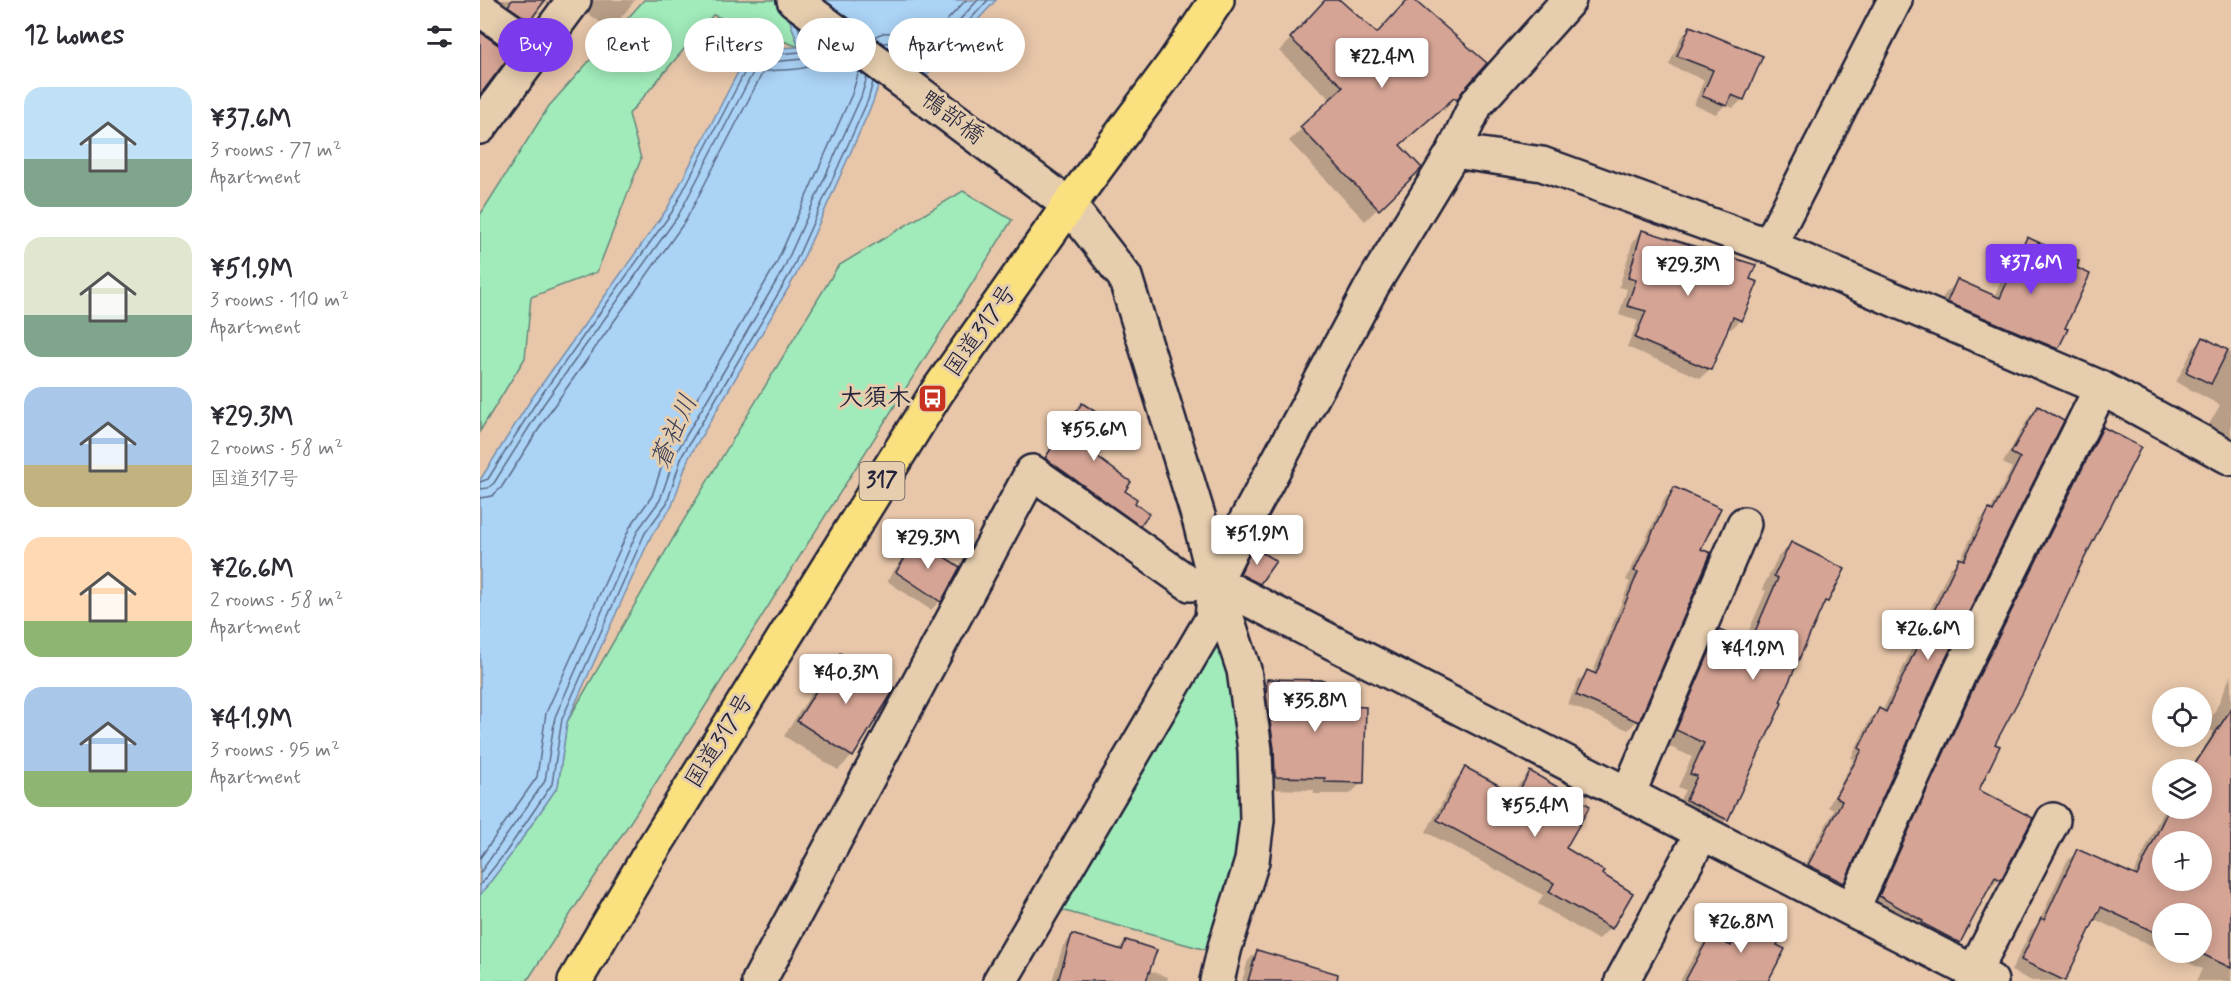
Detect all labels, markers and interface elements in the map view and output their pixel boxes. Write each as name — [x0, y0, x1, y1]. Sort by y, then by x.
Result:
chip: Buy — [498, 18, 573, 72]
chip: Rent — [585, 18, 672, 72]
chip: Filters — [684, 18, 784, 72]
chip: New — [796, 18, 876, 72]
chip: Apartment — [888, 18, 1025, 72]
text: 12 homes — [24, 19, 124, 53]
icon: filters — [423, 20, 456, 53]
pin: ¥22.4M — [1333, 38, 1431, 89]
text: ¥22.4M — [1349, 44, 1415, 71]
street label: 鴨部橋 — [914, 84, 990, 152]
text: ¥37.6M — [210, 103, 291, 137]
icon: home — [72, 111, 144, 183]
text: 3 rooms · 77 m² — [210, 137, 342, 164]
text: Apartment — [210, 164, 301, 191]
pin: ¥37.6M — [1982, 244, 2080, 295]
pin: ¥29.3M — [1639, 246, 1737, 297]
text: ¥37.6M — [2000, 250, 2062, 277]
text: ¥29.3M — [1656, 252, 1720, 279]
text: ¥51.9M — [210, 253, 293, 287]
icon: home — [72, 261, 144, 333]
street label: 国道317号 — [938, 278, 1024, 384]
text: 3 rooms · 110 m² — [210, 287, 349, 314]
text: Apartment — [210, 314, 301, 341]
bus stop icon: 大須木 — [916, 382, 948, 414]
place label: 大須木 — [839, 383, 911, 414]
water label: 蒼社川 — [644, 389, 706, 475]
text: ¥29.3M — [210, 401, 293, 435]
icon: home — [72, 411, 144, 483]
pin: ¥55.6M — [1045, 411, 1143, 462]
text: ¥55.6M — [1061, 417, 1127, 444]
text: 2 rooms · 58 m² — [210, 435, 343, 462]
road number: 317 — [860, 462, 904, 500]
text: 国道317号 — [210, 466, 299, 493]
pin: ¥51.9M — [1208, 515, 1306, 566]
pin: ¥29.3M — [879, 519, 977, 570]
text: ¥51.9M — [1225, 521, 1289, 548]
text: ¥29.3M — [896, 525, 960, 552]
text: ¥26.6M — [210, 553, 294, 587]
icon: home — [72, 561, 144, 633]
text: 2 rooms · 58 m² — [210, 587, 343, 614]
pin: ¥26.6M — [1879, 610, 1977, 661]
text: Apartment — [210, 614, 301, 641]
text: ¥26.6M — [1896, 616, 1960, 643]
pin: ¥41.9M — [1704, 630, 1802, 681]
text: ¥41.9M — [1721, 636, 1785, 663]
pin: ¥40.3M — [797, 654, 895, 705]
text: ¥40.3M — [813, 660, 879, 687]
pin: ¥35.8M — [1266, 682, 1364, 733]
map controls — [2152, 687, 2212, 963]
button: locate — [2152, 687, 2212, 747]
street label: 国道317号 — [679, 688, 761, 794]
text: ¥35.8M — [1283, 688, 1347, 715]
text: ¥41.9M — [210, 703, 292, 737]
icon: home — [72, 711, 144, 783]
text: 3 rooms · 95 m² — [210, 737, 340, 764]
button: layers — [2152, 759, 2212, 819]
text: Apartment — [210, 764, 301, 791]
pin: ¥55.4M — [1486, 787, 1584, 838]
text: ¥55.4M — [1501, 793, 1569, 820]
button: + — [2152, 831, 2212, 891]
pin: ¥26.8M — [1692, 903, 1790, 954]
button: − — [2152, 903, 2212, 963]
text: ¥26.8M — [1708, 909, 1774, 936]

